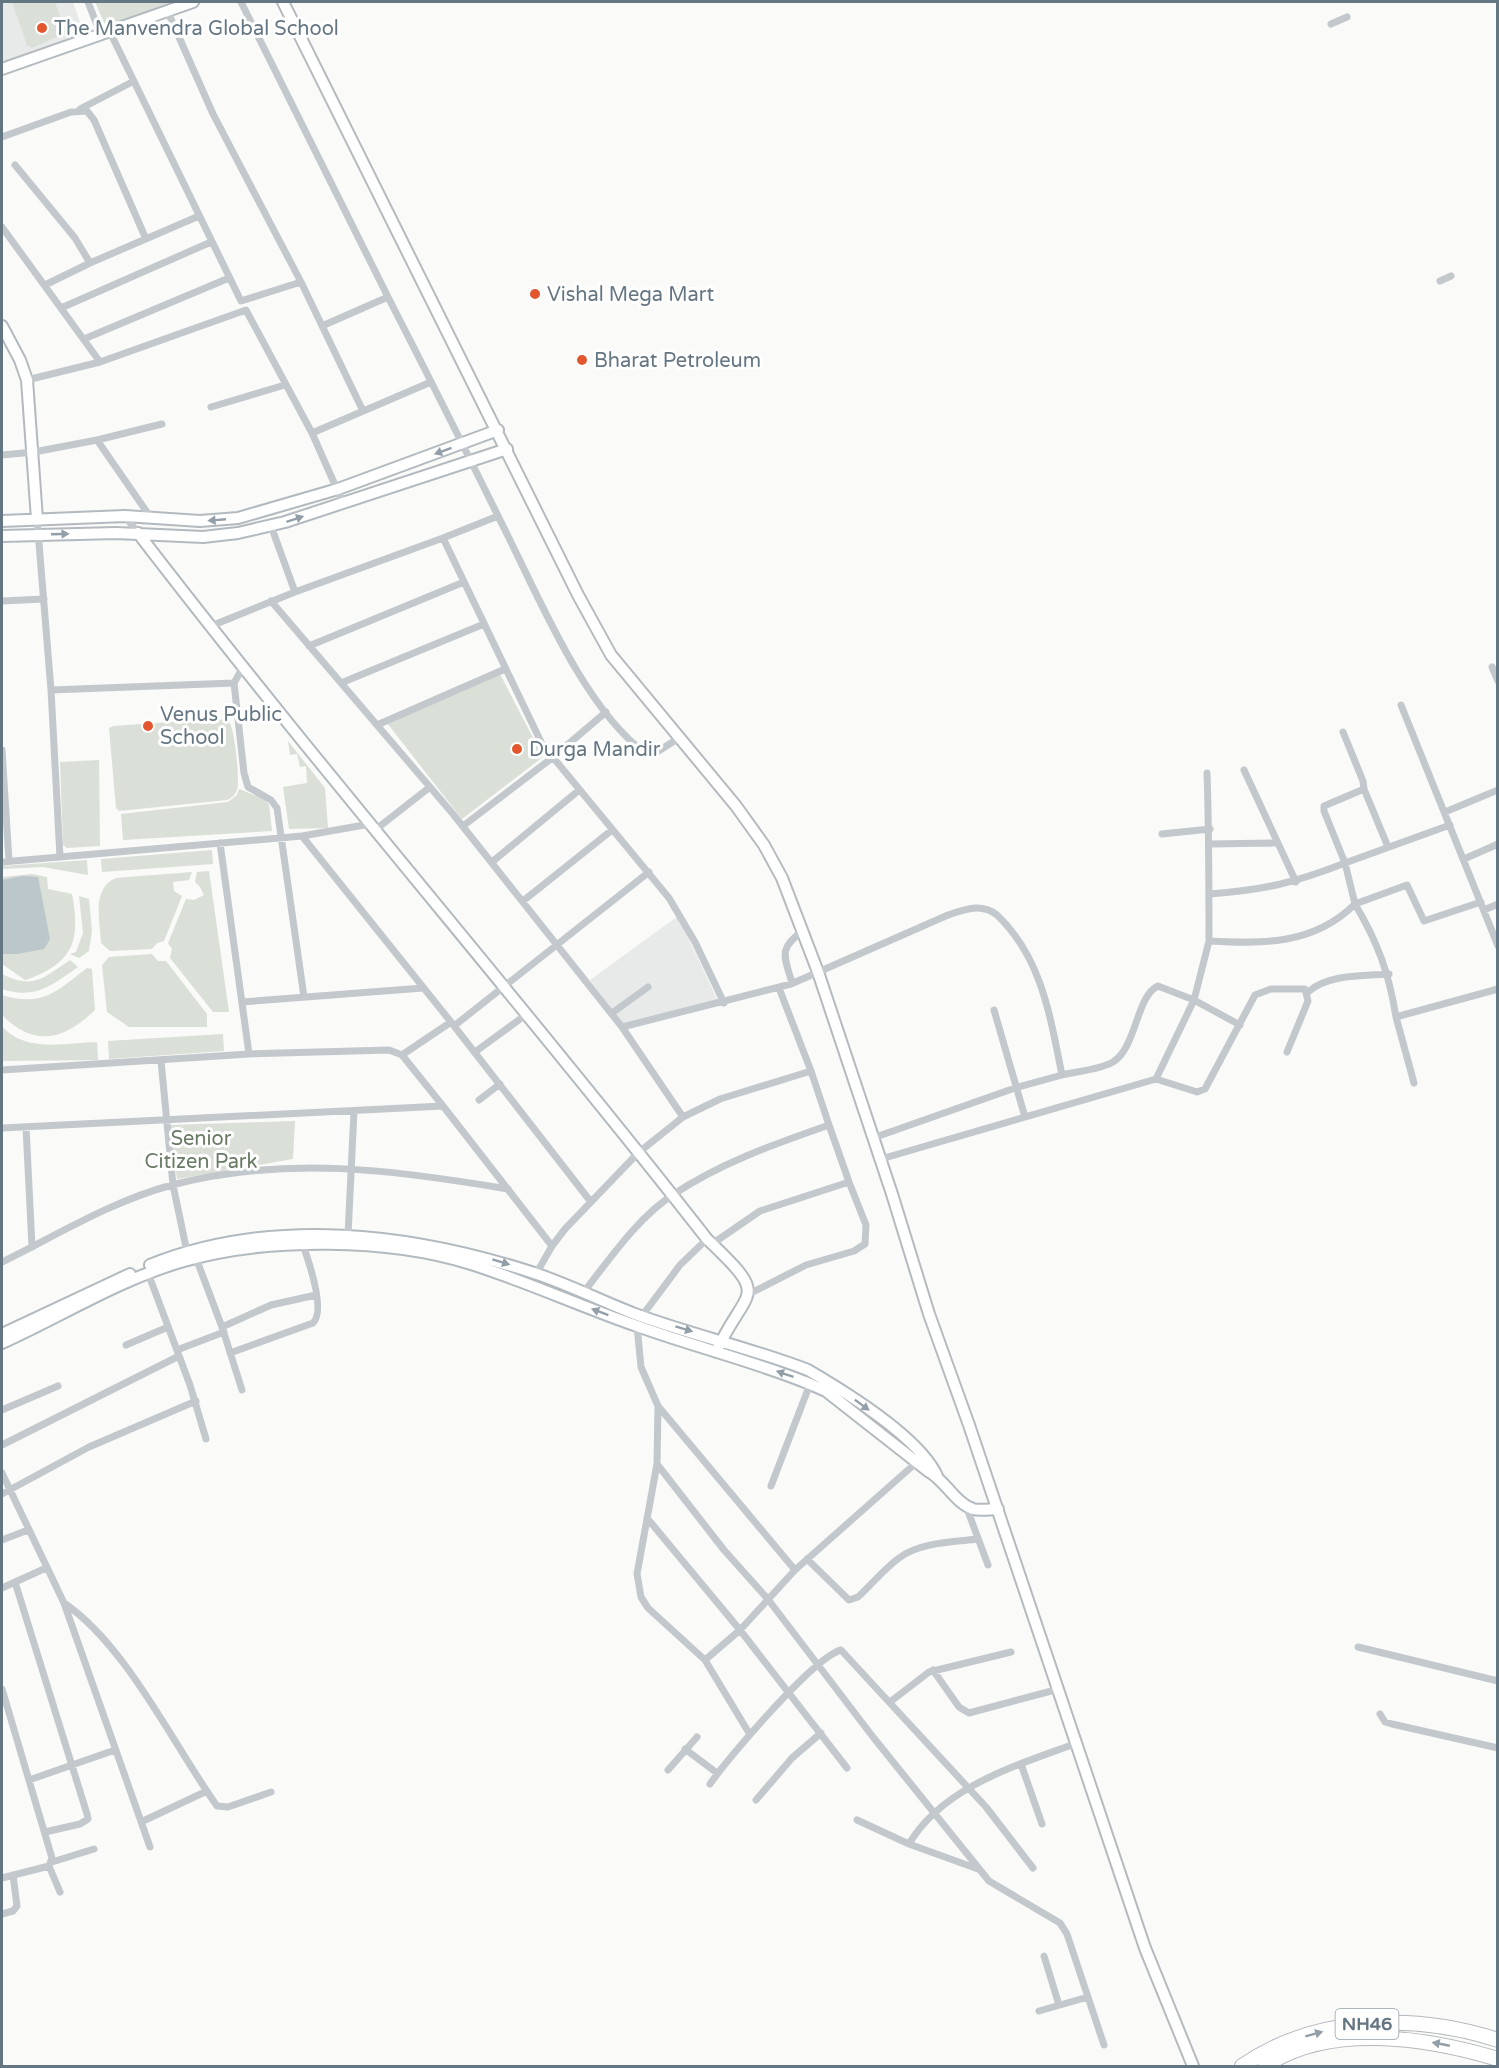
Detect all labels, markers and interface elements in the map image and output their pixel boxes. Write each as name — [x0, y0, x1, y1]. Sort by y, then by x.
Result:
place label: The Manvendra Global School — [54, 17, 339, 41]
marker: The Manvendra Global School — [35, 21, 49, 35]
place label: Vishal Mega Mart — [547, 283, 714, 307]
marker: Vishal Mega Mart — [528, 287, 542, 301]
place label: Bharat Petroleum — [594, 349, 761, 373]
marker: Bharat Petroleum — [575, 353, 589, 367]
one-way arrow — [434, 447, 452, 457]
one-way arrow — [286, 514, 304, 523]
one-way arrow — [208, 515, 227, 525]
one-way arrow — [50, 529, 69, 538]
place label: Venus Public School — [160, 703, 282, 750]
marker: Venus Public School — [141, 719, 155, 733]
place label: Durga Mandir — [529, 738, 661, 762]
marker: Durga Mandir — [510, 742, 524, 756]
park label: Senior Citizen Park — [145, 1127, 258, 1174]
one-way arrow — [492, 1258, 510, 1268]
one-way arrow — [591, 1307, 609, 1316]
one-way arrow — [675, 1325, 693, 1334]
one-way arrow — [776, 1369, 794, 1379]
one-way arrow — [854, 1398, 869, 1410]
road number: NH46 — [1336, 2009, 1398, 2039]
one-way arrow — [1305, 2029, 1323, 2038]
one-way arrow — [1431, 2039, 1450, 2048]

